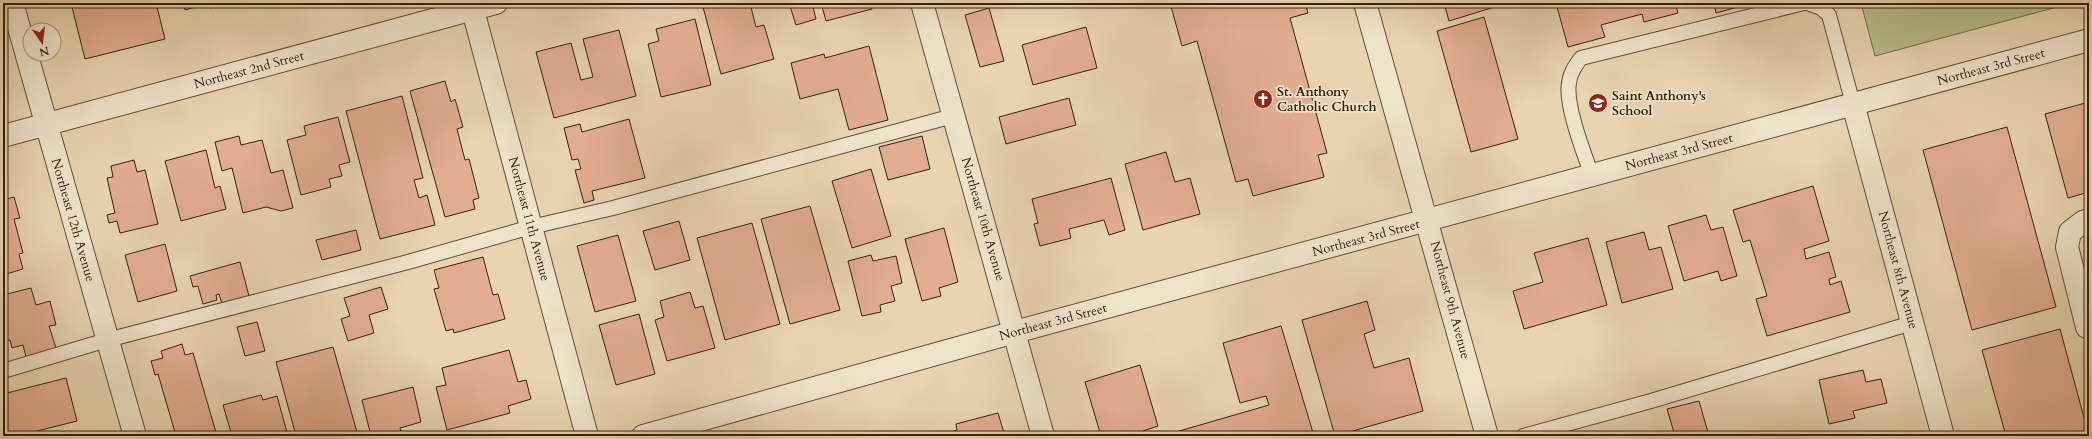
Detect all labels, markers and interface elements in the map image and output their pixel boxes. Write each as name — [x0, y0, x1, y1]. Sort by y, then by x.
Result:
north arrow — [22, 22, 62, 62]
text: N — [37, 43, 51, 60]
street label: Northeast 3rd Street — [1935, 44, 2047, 90]
street label: Northeast 2nd Street — [192, 47, 306, 93]
place label: St. Anthony Catholic Church — [1277, 83, 1377, 116]
place label: Saint Anthony's School — [1612, 87, 1706, 120]
church icon: St. Anthony Catholic Church — [1252, 88, 1274, 110]
school or university icon: Saint Anthony's School — [1587, 92, 1609, 114]
street label: Northeast 3rd Street — [1623, 129, 1735, 175]
street label: Northeast 11th Avenue — [504, 155, 554, 283]
street label: Northeast 10th Avenue — [957, 155, 1009, 283]
street label: Northeast 12th Avenue — [47, 156, 99, 284]
street label: Northeast 8th Avenue — [1874, 209, 1922, 331]
street label: Northeast 3rd Street — [1310, 215, 1422, 261]
street label: Northeast 9th Avenue — [1426, 239, 1474, 361]
street label: Northeast 3rd Street — [997, 299, 1109, 345]

